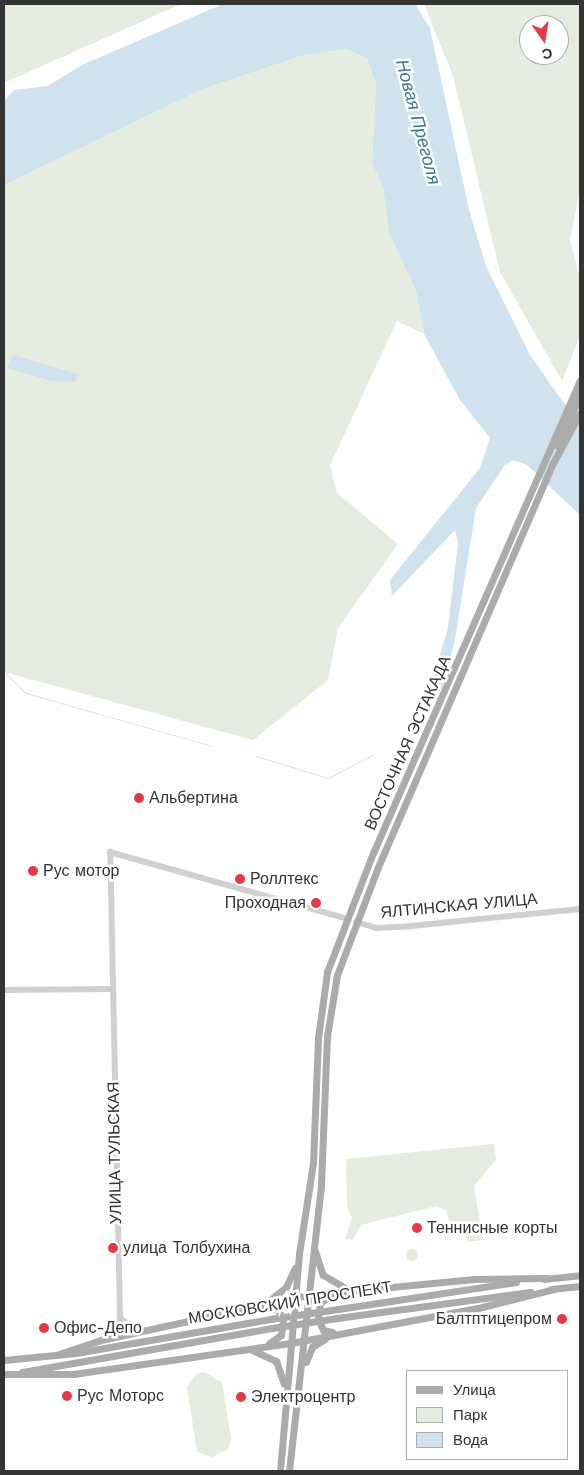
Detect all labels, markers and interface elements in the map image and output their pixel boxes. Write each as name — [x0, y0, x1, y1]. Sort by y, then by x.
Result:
north arrow — [519, 15, 569, 65]
text: С — [540, 45, 554, 63]
water label: Новая Преголя — [391, 57, 445, 187]
street label: ВОСТОЧНАЯ ЭСТАКАДА — [361, 653, 455, 833]
place label: Альбертина — [149, 788, 238, 808]
marker: Альбертина — [133, 792, 145, 804]
place label: Рус мотор — [43, 861, 119, 881]
marker: Рус мотор — [27, 865, 39, 877]
place label: Роллтекс — [250, 869, 318, 889]
marker: Роллтекс — [234, 873, 246, 885]
street label: ЯЛТИНСКАЯ УЛИЦА — [380, 890, 538, 922]
place label: Проходная — [225, 893, 306, 913]
marker: Проходная — [310, 897, 322, 909]
street label: УЛИЦА ТУЛЬСКАЯ — [104, 1081, 126, 1225]
place label: Теннисные корты — [427, 1218, 558, 1238]
marker: Теннисные корты — [411, 1222, 423, 1234]
place label: улица Толбухина — [123, 1238, 250, 1258]
marker: улица Толбухина — [107, 1242, 119, 1254]
street label: МОСКОВСКИЙ ПРОСПЕКТ — [187, 1277, 393, 1329]
place label: Балтптицепром — [436, 1309, 552, 1329]
marker: Балтптицепром — [556, 1313, 568, 1325]
place label: Офис-Депо — [54, 1318, 142, 1338]
marker: Офис-Депо — [38, 1322, 50, 1334]
legend — [406, 1370, 569, 1460]
text: Улица — [453, 1381, 496, 1399]
place label: Рус Моторс — [77, 1386, 164, 1406]
place label: Электроцентр — [251, 1387, 355, 1407]
marker: Рус Моторс — [61, 1390, 73, 1402]
marker: Электроцентр — [235, 1391, 247, 1403]
text: Парк — [453, 1406, 487, 1424]
text: Вода — [453, 1431, 488, 1449]

